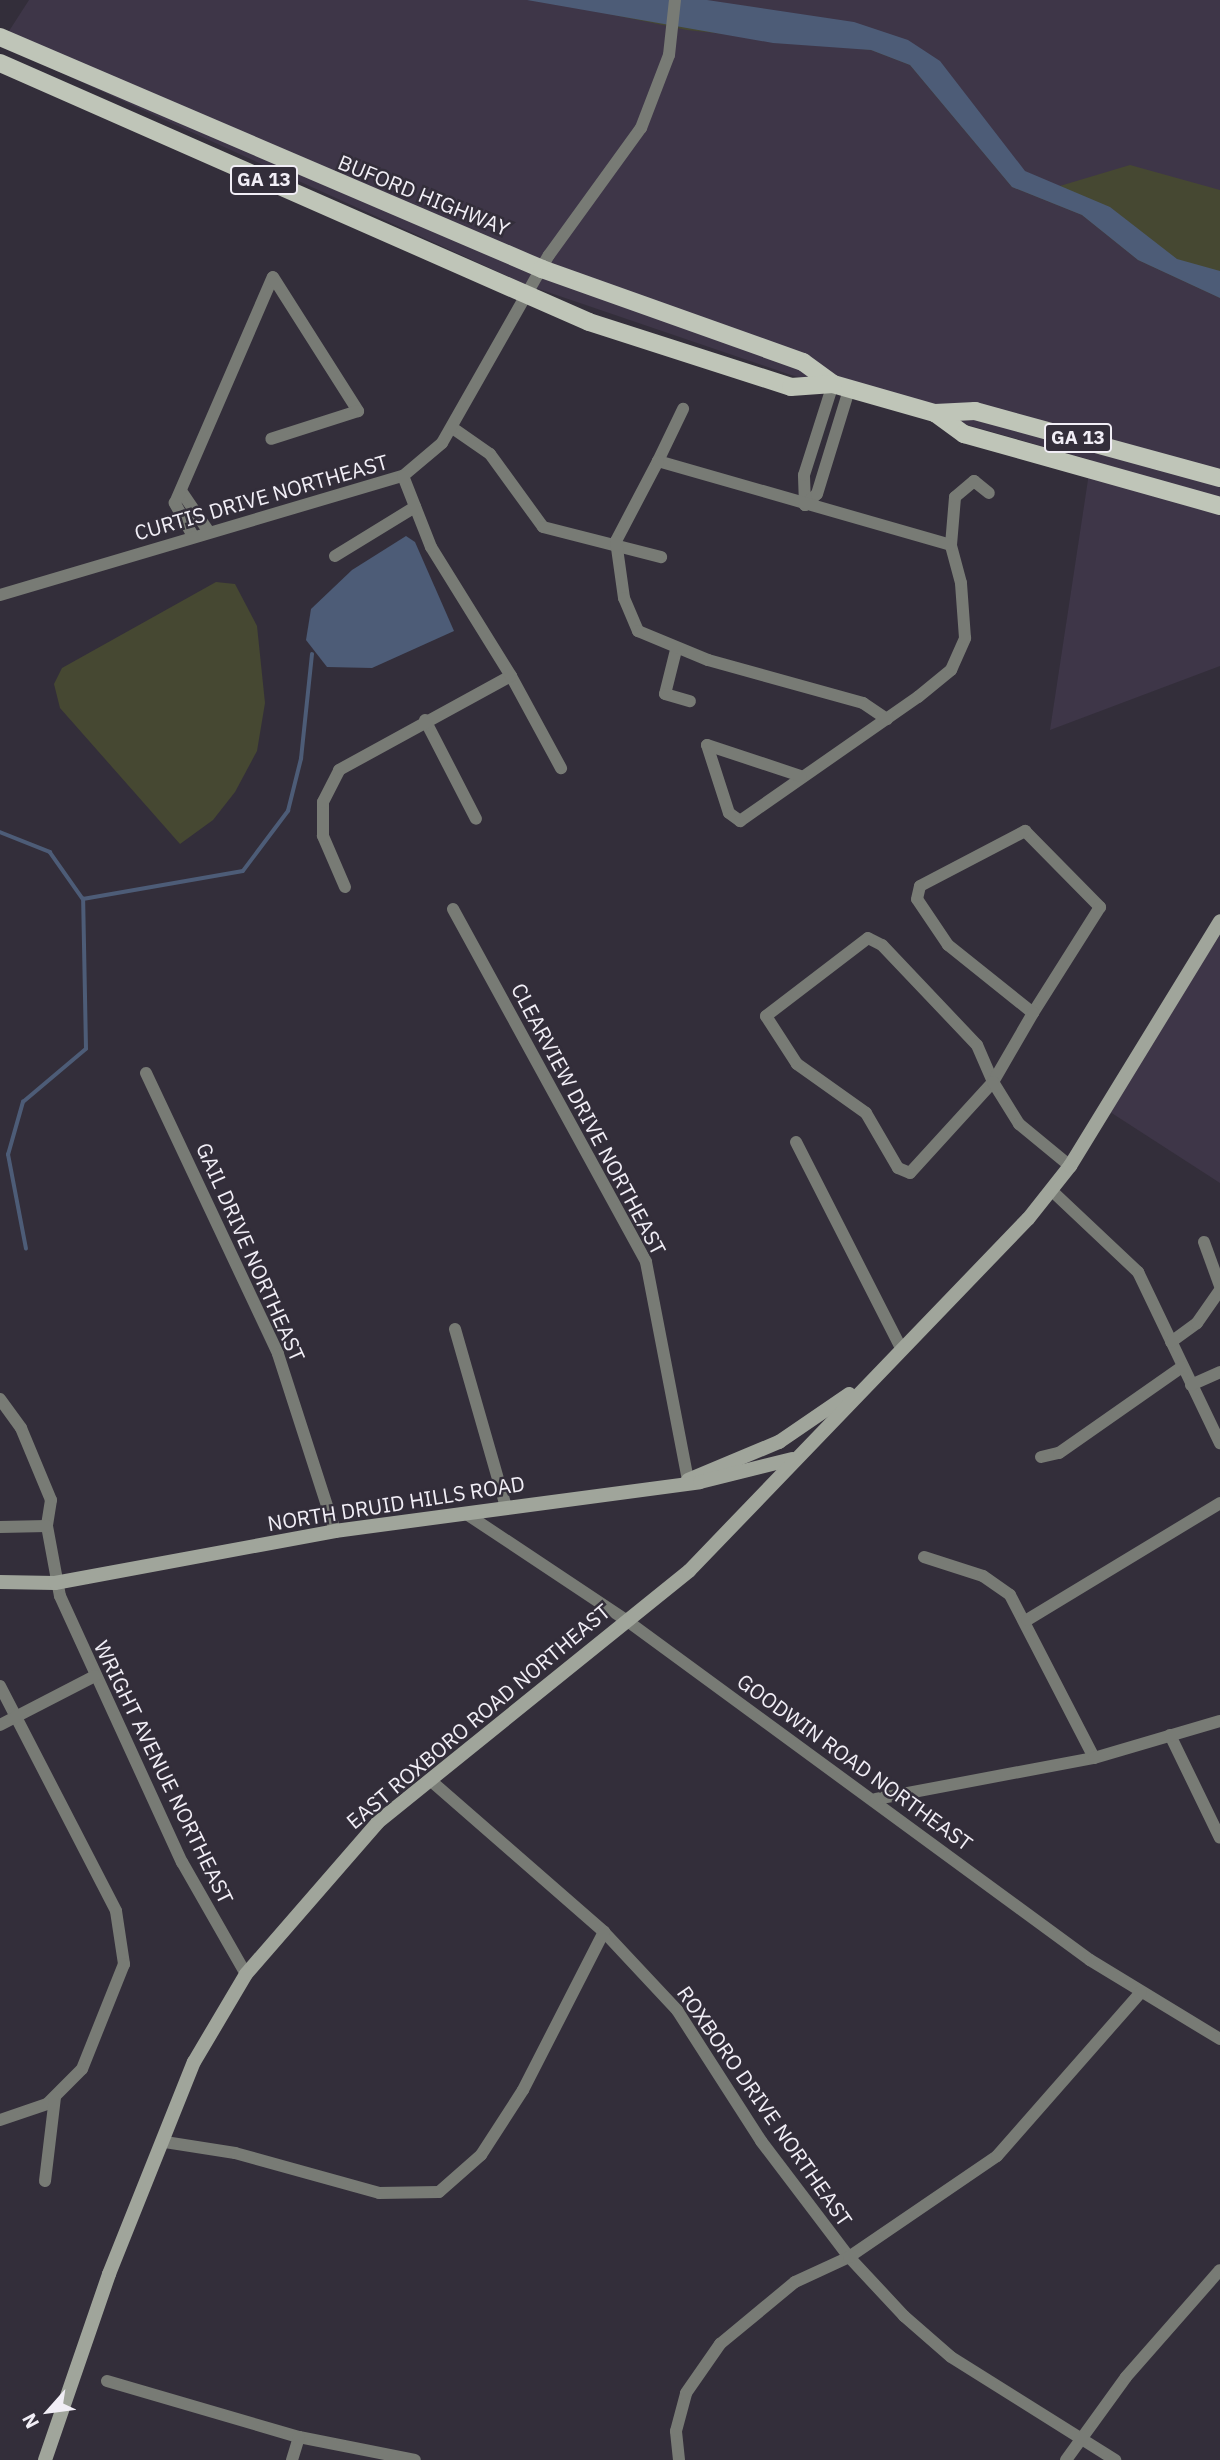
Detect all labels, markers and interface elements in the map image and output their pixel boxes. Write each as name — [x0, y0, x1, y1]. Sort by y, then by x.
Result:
street label: BUFORD HIGHWAY — [335, 149, 513, 241]
road number: GA 13 — [229, 164, 299, 196]
road number: GA 13 — [1043, 422, 1113, 453]
street label: CURTIS DRIVE NORTHEAST — [131, 449, 391, 545]
street label: CLEARVIEW DRIVE NORTHEAST — [506, 979, 672, 1259]
street label: GAIL DRIVE NORTHEAST — [191, 1139, 311, 1365]
street label: NORTH DRUID HILLS ROAD — [266, 1470, 526, 1536]
street label: EAST ROXBORO ROAD NORTHEAST — [341, 1598, 615, 1834]
street label: WRIGHT AVENUE NORTHEAST — [89, 1636, 239, 1908]
street label: GOODWIN ROAD NORTHEAST — [732, 1668, 978, 1856]
street label: ROXBORO DRIVE NORTHEAST — [672, 1981, 858, 2231]
north arrow — [14, 2376, 84, 2446]
text: N — [17, 2409, 44, 2433]

